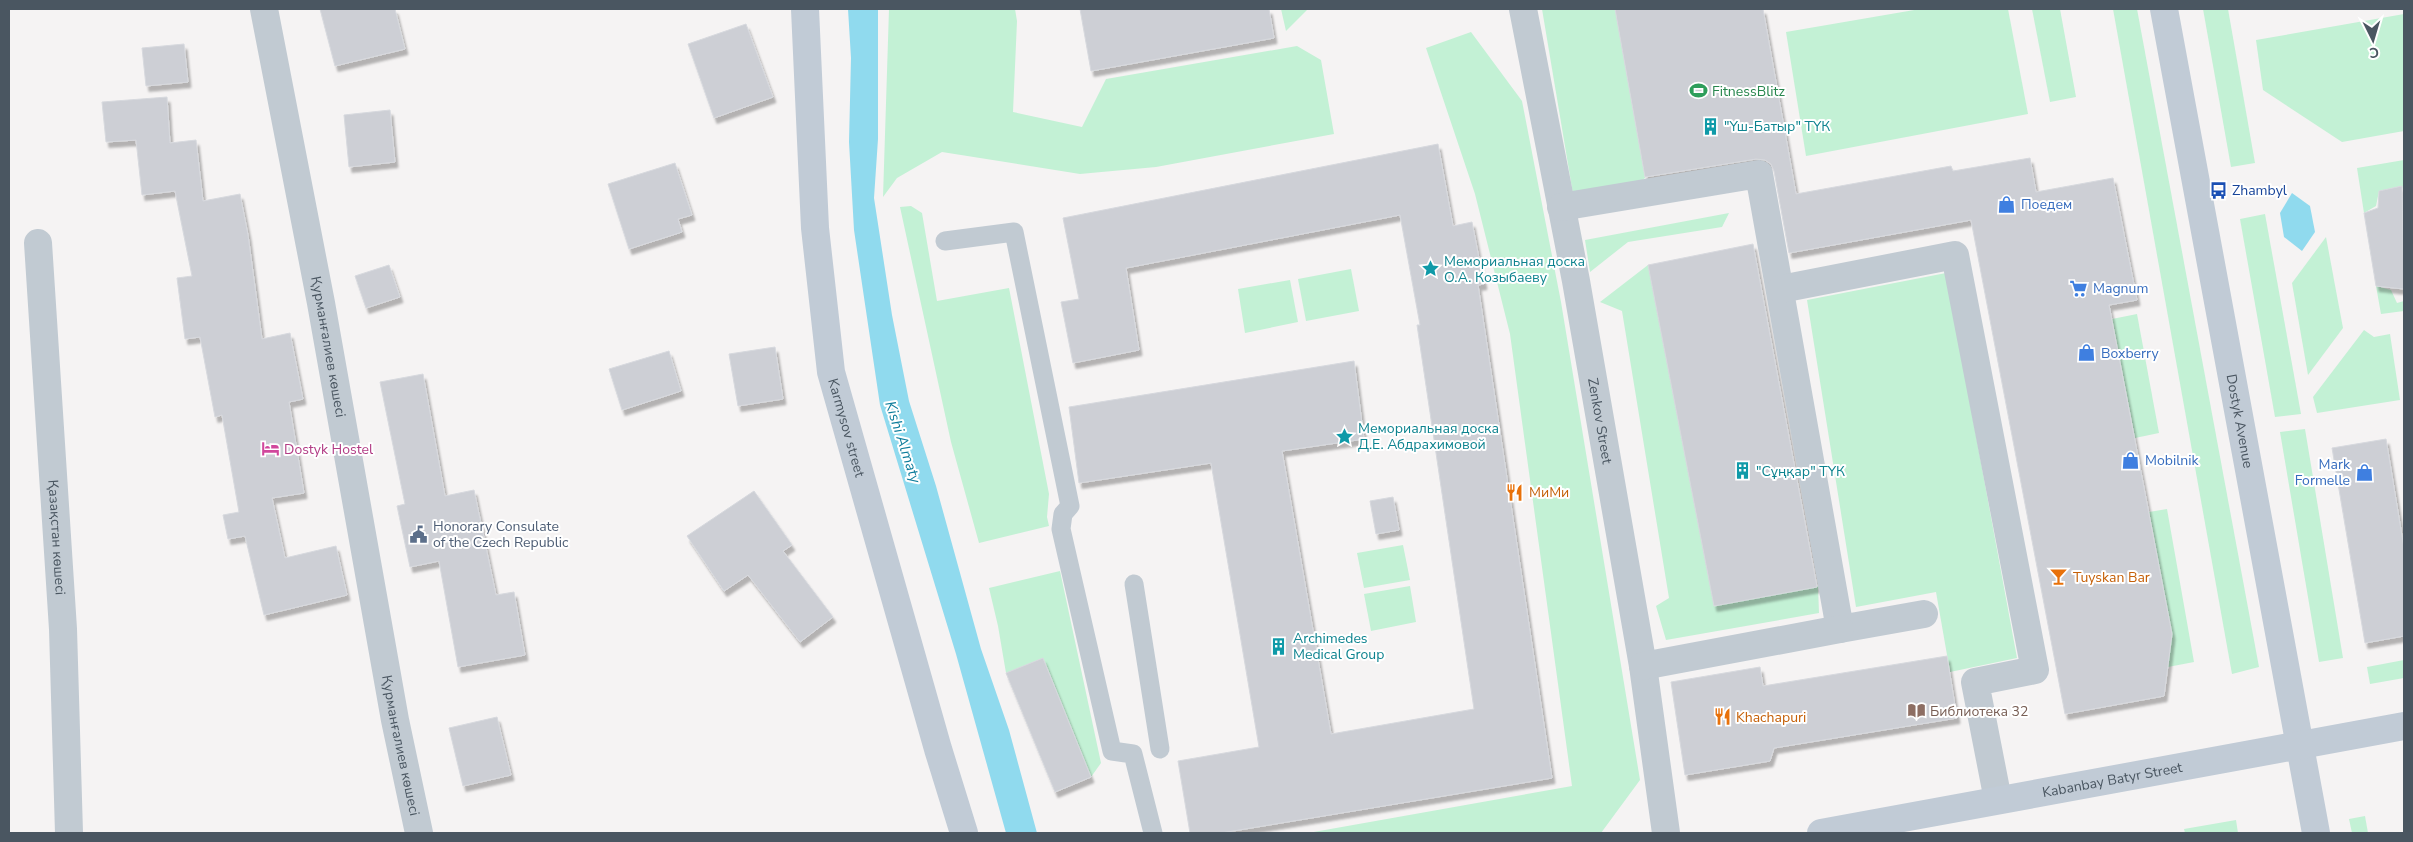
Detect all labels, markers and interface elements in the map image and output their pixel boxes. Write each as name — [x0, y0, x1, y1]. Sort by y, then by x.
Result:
north arrow — [2348, 15, 2398, 65]
text: С — [2368, 43, 2380, 62]
sports icon: FitnessBlitz — [1688, 81, 1708, 101]
place label: FitnessBlitz — [1712, 82, 1785, 101]
building icon: "Үш-Батыр" ТҮК — [1700, 116, 1720, 136]
place label: "Үш-Батыр" ТҮК — [1724, 117, 1830, 136]
bus stop icon: Zhambyl — [2208, 180, 2228, 200]
place label: Zhambyl — [2232, 181, 2288, 200]
shop icon: Поедем — [1997, 194, 2017, 214]
place label: Поедем — [2021, 195, 2072, 214]
place label: Мемориальная доска О.А. Козыбаеву — [1444, 252, 1585, 287]
place icon: Мемориальная доска О.А. Козыбаеву — [1420, 259, 1440, 279]
street label: Қурманғалиев көшесі — [307, 275, 351, 419]
supermarket icon: Magnum — [2069, 278, 2089, 298]
place label: Magnum — [2093, 279, 2148, 298]
shop icon: Boxberry — [2077, 343, 2097, 363]
place label: Boxberry — [2101, 344, 2159, 363]
street label: Dostyk Avenue — [2222, 372, 2258, 470]
street label: Karmysov street — [824, 376, 870, 479]
street label: Zenkov Street — [1584, 376, 1617, 465]
water label: Kіshі Almaty — [880, 398, 926, 487]
place label: Мемориальная доска Д.Е. Абдрахимовой — [1358, 419, 1499, 454]
place icon: Мемориальная доска Д.Е. Абдрахимовой — [1334, 426, 1354, 446]
hotel icon: Dostyk Hostel — [260, 439, 280, 459]
place label: Dostyk Hostel — [284, 440, 374, 459]
shop icon: Mobilnik — [2121, 450, 2141, 470]
place label: Mobilnik — [2145, 451, 2200, 470]
place label: Mark Formelle — [2295, 455, 2351, 490]
building icon: "Сұңқар" ТҮК — [1732, 461, 1752, 481]
place label: "Сұңқар" ТҮК — [1756, 462, 1845, 481]
shop icon: Mark Formelle — [2354, 462, 2374, 482]
street label: Қазақстан көшесі — [44, 479, 70, 596]
restaurant icon: МиМи — [1505, 482, 1525, 502]
place label: МиМи — [1529, 483, 1569, 502]
place label: Honorary Consulate of the Czech Republic — [433, 517, 569, 552]
public building icon: Honorary Consulate of the Czech Republic — [409, 524, 429, 544]
bar icon: Tuyskan Bar — [2049, 567, 2069, 587]
place label: Tuyskan Bar — [2073, 568, 2150, 587]
place label: Archimedes Medical Group — [1293, 629, 1384, 664]
building icon: Archimedes Medical Group — [1269, 636, 1289, 656]
street label: Қурманғалиев көшесі — [378, 673, 425, 817]
library icon: Библиотека 32 — [1906, 701, 1926, 721]
place label: Библиотека 32 — [1930, 702, 2028, 721]
restaurant icon: Khachapuri — [1712, 707, 1732, 727]
place label: Khachapuri — [1736, 708, 1806, 727]
street label: Kabanbay Batyr Street — [2041, 757, 2184, 802]

